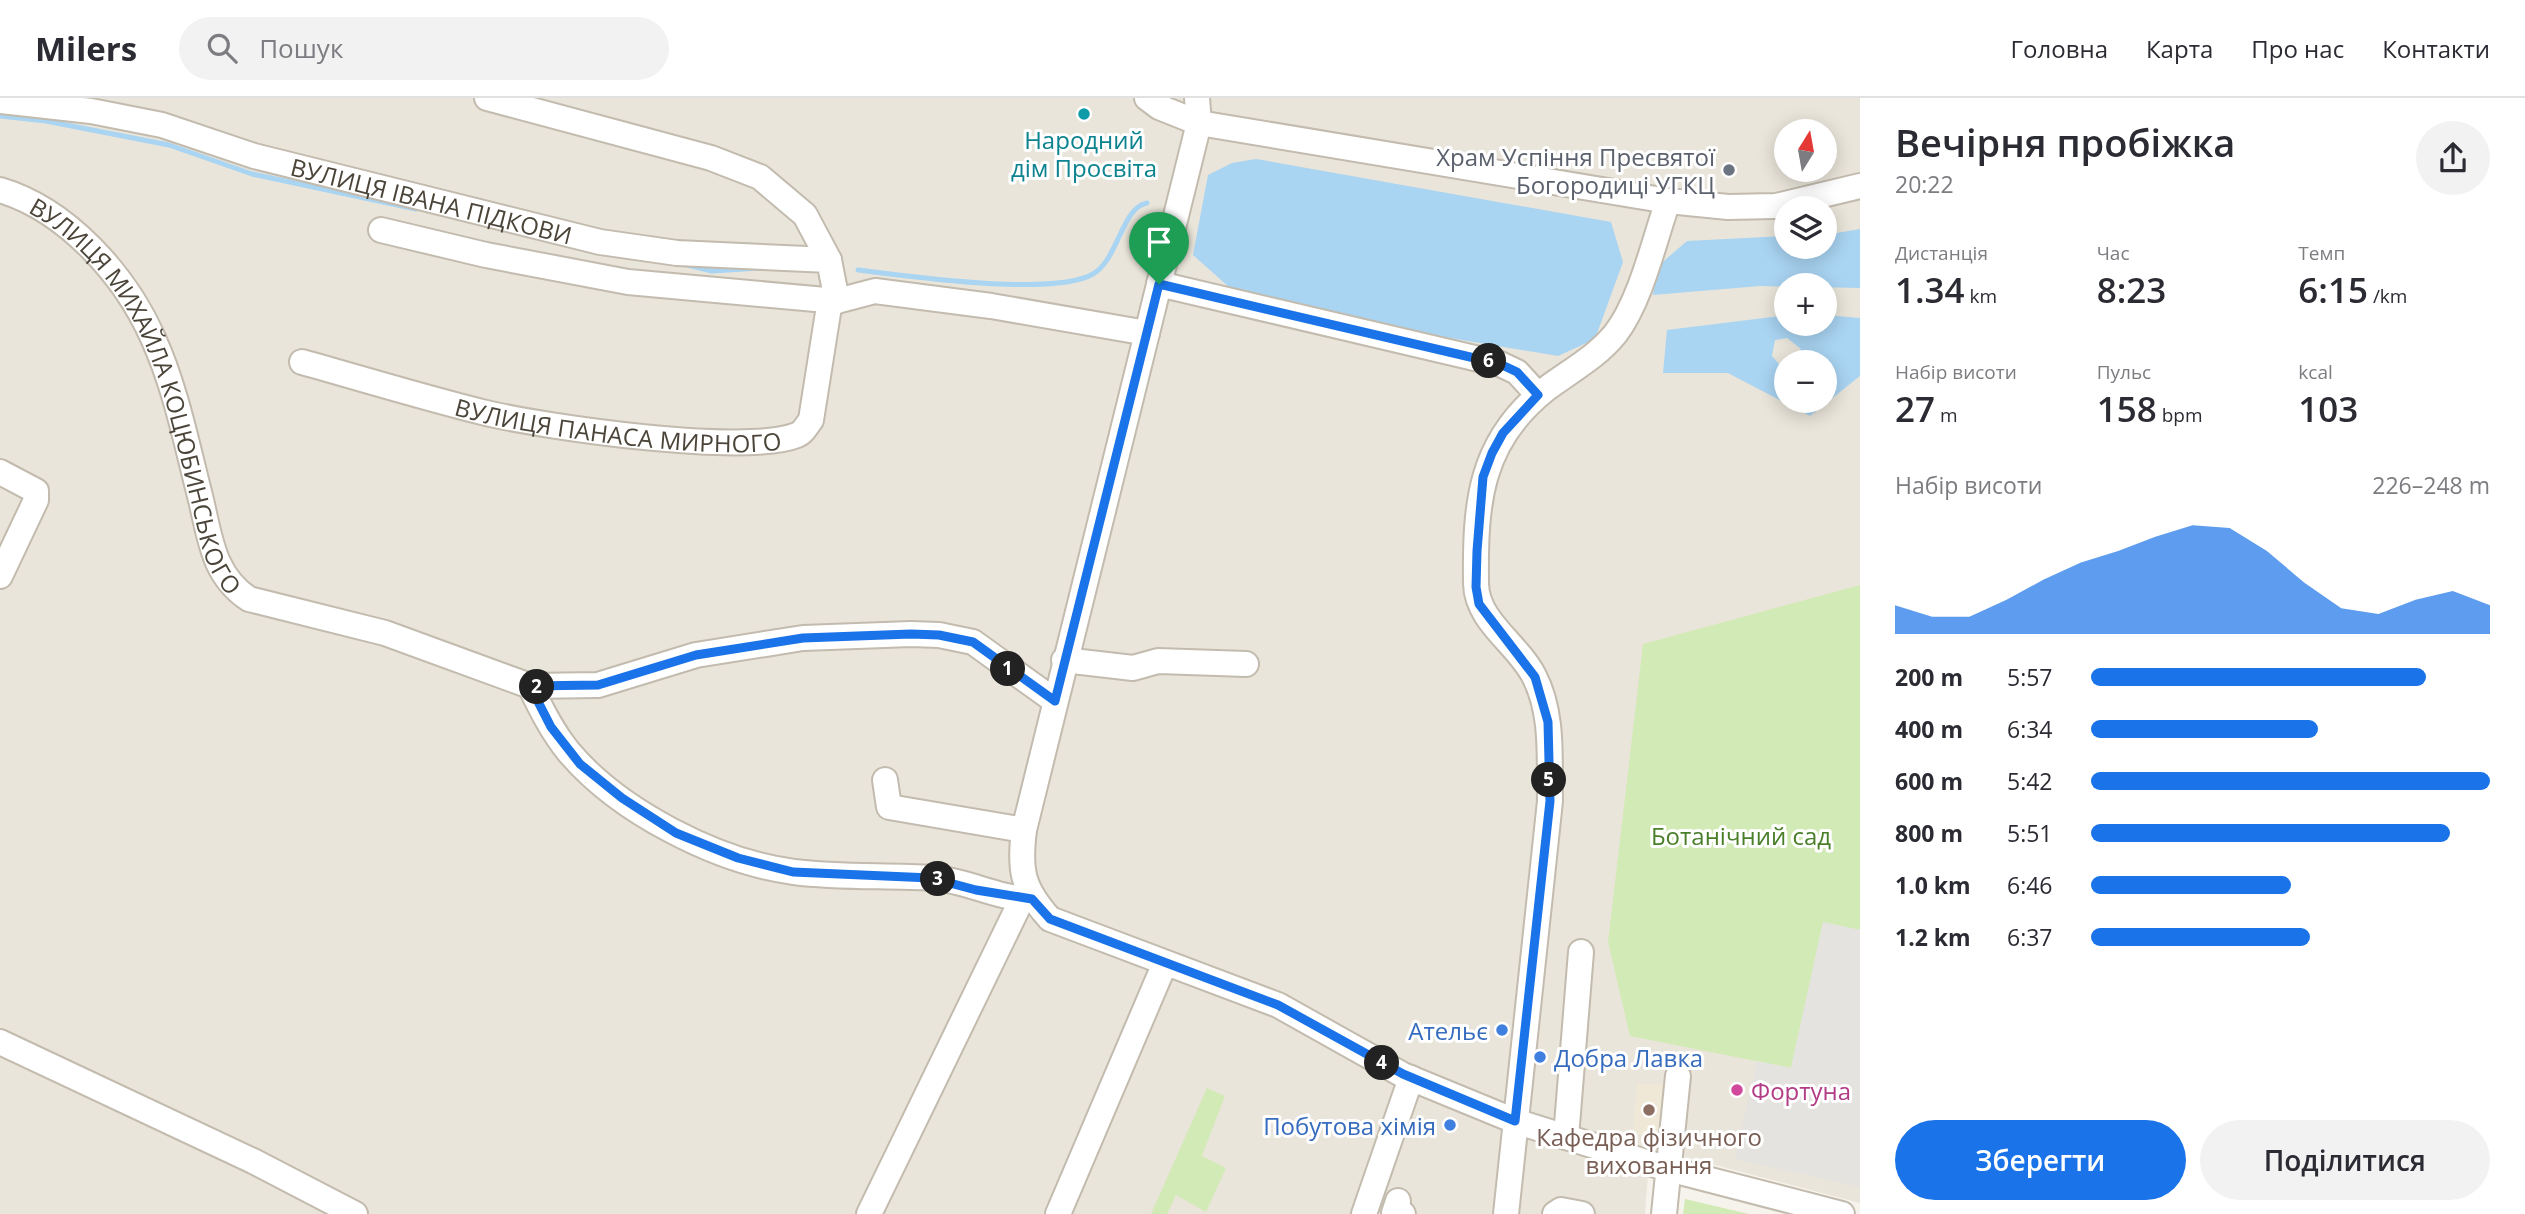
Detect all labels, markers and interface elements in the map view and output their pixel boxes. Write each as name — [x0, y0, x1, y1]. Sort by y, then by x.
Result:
search box — [179, 17, 669, 80]
text: Milers — [35, 26, 137, 71]
icon: search — [203, 29, 241, 67]
text: Пошук — [259, 30, 343, 66]
text: Головна — [2011, 32, 2108, 65]
text: Карта — [2146, 32, 2213, 65]
text: Про нас — [2251, 32, 2344, 65]
text: Контакти — [2382, 32, 2490, 65]
marker: Народний дім Просвіта — [1076, 106, 1092, 122]
text: Вечірня пробіжка — [1895, 116, 2235, 168]
north arrow — [1774, 119, 1838, 182]
map controls — [1774, 119, 1837, 413]
button: share — [2416, 121, 2490, 195]
place label: Народний дім Просвіта — [1011, 123, 1157, 184]
place label: Храм Успіння Пресвятої Богородиці УГКЦ — [1436, 140, 1716, 201]
street label: ВУЛИЦЯ ІВАНА ПІДКОВИ — [287, 149, 576, 251]
marker: Храм Успіння Пресвятої Богородиці УГКЦ — [1721, 162, 1737, 178]
text: 20:22 — [1895, 168, 1954, 200]
street label: ВУЛИЦЯ МИХАЙЛА КОЦЮБИНСЬКОГО — [24, 189, 250, 601]
button: layers — [1774, 196, 1837, 259]
pin — [1129, 212, 1189, 284]
icon: arrive — [1140, 223, 1178, 261]
text: Дистанція — [1895, 240, 1988, 266]
text: Час — [2097, 240, 2130, 266]
text: Темп — [2298, 240, 2345, 266]
text: 1.34 — [1895, 266, 1965, 313]
text: 8:23 — [2097, 266, 2166, 313]
text: 6:15 — [2298, 266, 2368, 313]
button: + — [1774, 273, 1837, 336]
text: km — [1965, 283, 1997, 309]
text: /km — [2368, 283, 2407, 309]
pin: 6 — [1472, 344, 1506, 378]
text: 6 — [1483, 347, 1494, 373]
button: − — [1774, 350, 1837, 413]
text: Набір висоти — [1895, 359, 2017, 385]
text: Пульс — [2097, 359, 2151, 385]
text: kcal — [2298, 359, 2333, 385]
text: 27 — [1895, 385, 1935, 432]
text: 158 — [2097, 385, 2157, 432]
text: 103 — [2298, 385, 2358, 432]
street label: ВУЛИЦЯ ПАНАСА МИРНОГО — [452, 389, 783, 459]
text: m — [1935, 402, 1958, 428]
text: bpm — [2157, 402, 2202, 428]
text: Набір висоти — [1895, 469, 2042, 501]
text: 226–248 m — [2372, 469, 2490, 501]
pin: 1 — [990, 652, 1026, 686]
text: 1 — [1002, 655, 1013, 681]
text: 200 m — [1895, 661, 1963, 693]
text: 5:57 — [2007, 661, 2053, 693]
pin: 2 — [520, 670, 554, 704]
text: 2 — [531, 673, 542, 699]
text: 400 m — [1895, 713, 1963, 745]
text: 6:34 — [2007, 713, 2053, 745]
pin: 5 — [1532, 762, 1566, 798]
text: 600 m — [1895, 765, 1963, 797]
text: 5:42 — [2007, 765, 2053, 797]
text: 5 — [1543, 766, 1554, 792]
text: 800 m — [1895, 817, 1963, 849]
text: 5:51 — [2007, 817, 2053, 849]
park label: Ботанічний сад — [1651, 819, 1831, 852]
pin: 3 — [920, 862, 956, 896]
text: 3 — [932, 865, 943, 891]
text: 1.0 km — [1895, 869, 1971, 901]
text: 6:46 — [2007, 869, 2053, 901]
text: 1.2 km — [1895, 921, 1971, 953]
text: 6:37 — [2007, 921, 2053, 953]
place label: Ательє — [1408, 1014, 1488, 1047]
marker: Ательє — [1494, 1022, 1510, 1038]
place label: Добра Лавка — [1554, 1041, 1703, 1074]
pin: 4 — [1364, 1046, 1400, 1080]
text: 4 — [1376, 1049, 1387, 1075]
marker: Добра Лавка — [1532, 1049, 1548, 1065]
place label: Фортуна — [1751, 1074, 1851, 1107]
marker: Фортуна — [1729, 1082, 1745, 1098]
marker: Кафедра фізичного виховання — [1641, 1102, 1657, 1118]
place label: Побутова хімія — [1263, 1109, 1436, 1142]
marker: Побутова хімія — [1442, 1117, 1458, 1133]
place label: Кафедра фізичного виховання — [1536, 1120, 1762, 1181]
button: Зберегти — [1895, 1120, 2186, 1200]
button: Поділитися — [2200, 1120, 2490, 1200]

